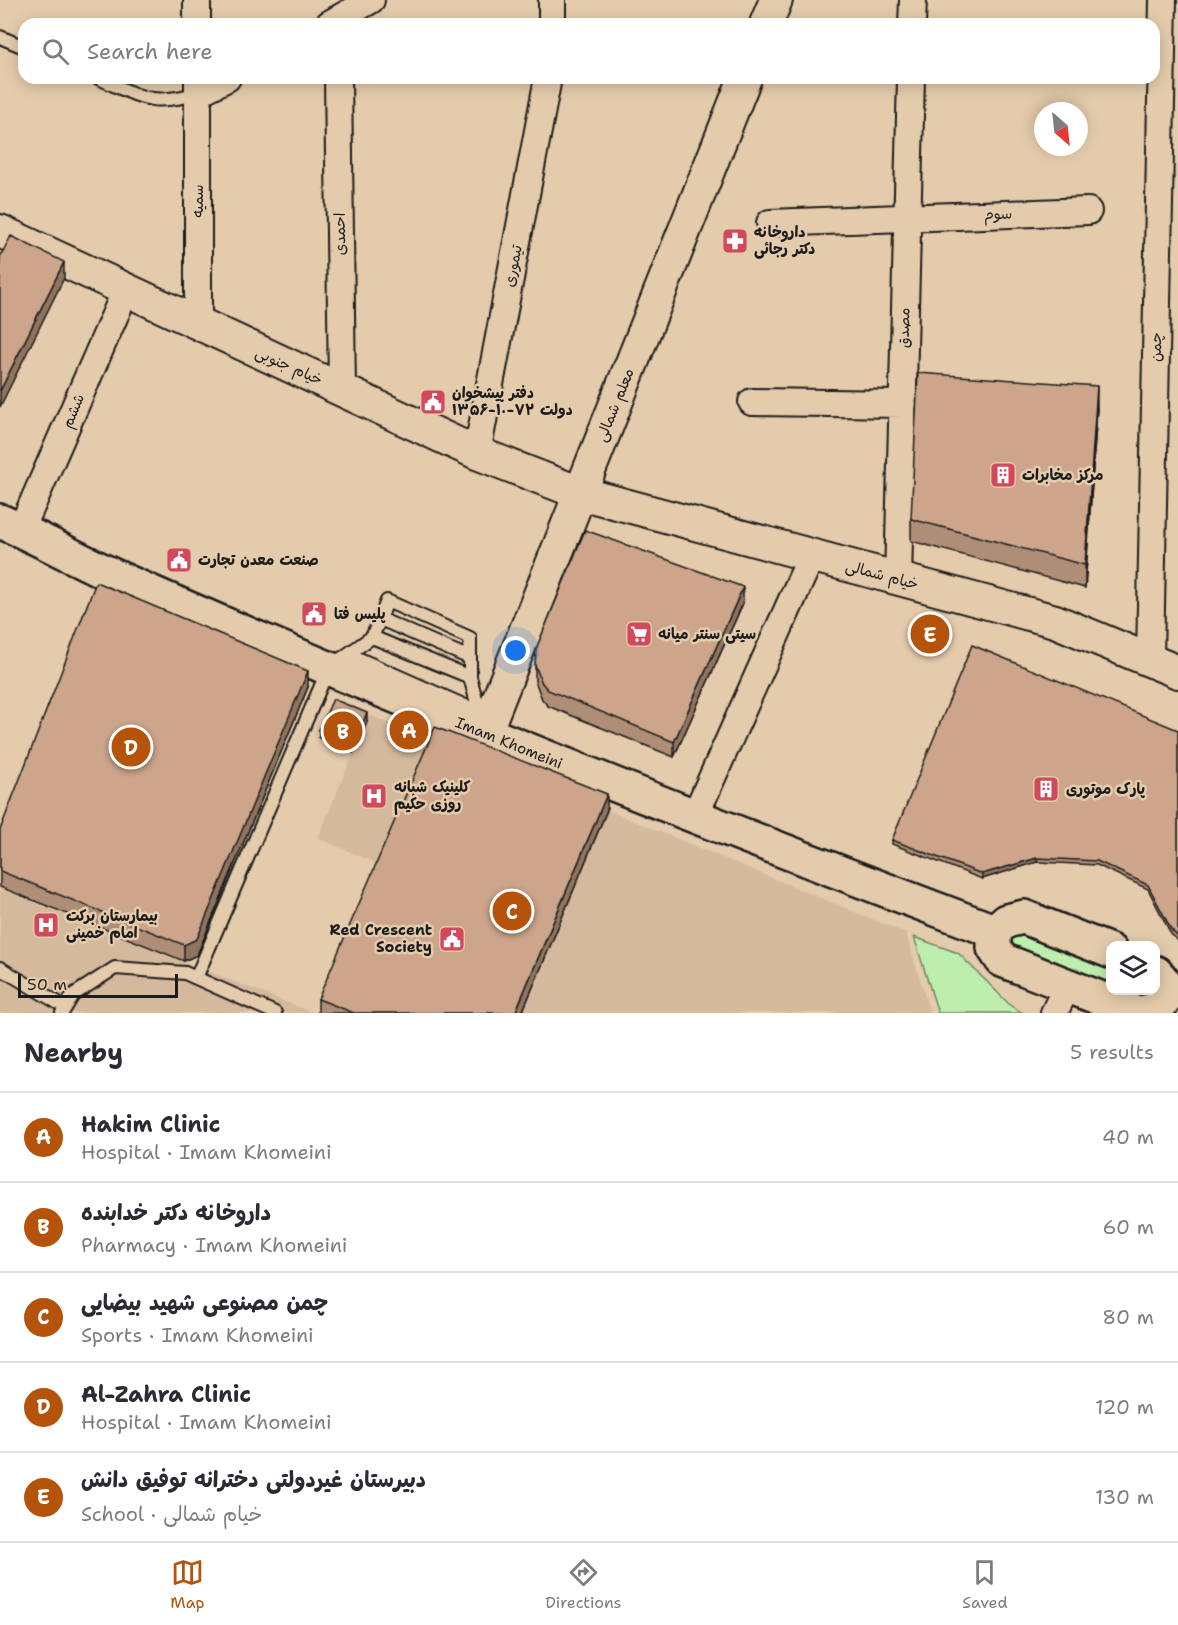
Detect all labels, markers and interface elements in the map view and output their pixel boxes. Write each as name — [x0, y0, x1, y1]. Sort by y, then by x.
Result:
search box — [18, 18, 1160, 84]
icon: search — [39, 35, 72, 68]
text: Search here — [87, 37, 213, 66]
north arrow — [1034, 102, 1088, 156]
street label: سميه — [188, 184, 208, 218]
street label: سوم — [983, 204, 1013, 226]
street label: احمدی — [330, 212, 350, 256]
place label: داروخانه دکتر رجائی — [754, 222, 815, 259]
pharmacy icon: داروخانه دکتر رجائی — [720, 226, 750, 256]
street label: تیموری — [499, 243, 527, 289]
street label: مصدق — [894, 308, 914, 348]
street label: چمن — [1146, 332, 1166, 362]
street label: خیام جنوبی — [252, 342, 326, 391]
street label: معلم شمالی — [591, 365, 641, 445]
place label: دفتر پیشخوان دولت ۷۲-۱۰-۱۳۵۶ — [452, 383, 573, 420]
public building icon: دفتر پیشخوان دولت ۷۲-۱۰-۱۳۵۶ — [418, 387, 448, 417]
street label: ششم — [57, 391, 91, 432]
building icon: مرکز مخابرات — [988, 460, 1018, 490]
place label: مرکز مخابرات — [1022, 465, 1103, 485]
public building icon: صنعت معدن تجارت — [164, 545, 194, 575]
place label: صنعت معدن تجارت — [198, 550, 319, 570]
street label: خیام شمالی — [843, 556, 921, 595]
public building icon: پلیس فتا — [299, 599, 329, 629]
place label: پلیس فتا — [334, 604, 386, 624]
pin: E — [910, 612, 950, 656]
supermarket icon: سیتی سنتر میانه — [624, 619, 654, 649]
place label: سیتی سنتر میانه — [658, 624, 756, 644]
your location — [501, 636, 530, 665]
pin: B — [324, 708, 362, 754]
pin: A — [390, 708, 428, 752]
street label: Imam Khomeini — [452, 712, 566, 774]
pin: D — [112, 724, 150, 770]
building icon: پارک موتوری — [1031, 774, 1061, 804]
place label: کلینیک شبانه روزی حکیم — [394, 777, 471, 815]
place label: پارک موتوری — [1066, 779, 1146, 799]
hospital icon: کلینیک شبانه روزی حکیم — [359, 781, 389, 811]
pin: C — [492, 888, 532, 934]
place label: بیمارستان برکت امام خمینی — [66, 906, 158, 944]
hospital icon: بیمارستان برکت امام خمینی — [31, 910, 61, 940]
place label: Red Crescent Society — [330, 920, 432, 957]
public building icon: Red Crescent Society — [437, 924, 467, 954]
map controls — [1106, 941, 1160, 995]
button: layers — [1106, 941, 1160, 995]
scale bar — [18, 971, 178, 998]
text: 50 m — [27, 974, 67, 995]
text: Nearby — [24, 1035, 123, 1070]
text: 5 results — [1070, 1039, 1154, 1065]
text: Hakim Clinic — [81, 1110, 220, 1139]
text: A — [36, 1124, 51, 1150]
text: 40 m — [1102, 1124, 1154, 1150]
text: Hospital · Imam Khomeini — [81, 1139, 332, 1165]
text: داروخانه دکتر خدابنده — [81, 1198, 271, 1227]
text: B — [37, 1214, 50, 1240]
text: 60 m — [1102, 1214, 1154, 1240]
text: Pharmacy · Imam Khomeini — [81, 1232, 348, 1258]
text: چمن مصنوعی شهید بیضایی — [81, 1288, 328, 1317]
text: C — [37, 1304, 50, 1330]
text: 80 m — [1102, 1304, 1154, 1330]
text: Sports · Imam Khomeini — [81, 1322, 314, 1348]
text: Al-Zahra Clinic — [81, 1380, 251, 1409]
text: D — [36, 1394, 51, 1420]
text: 120 m — [1095, 1394, 1154, 1420]
text: Hospital · Imam Khomeini — [81, 1409, 332, 1435]
text: دبیرستان غیردولتی دخترانه توفیق دانش — [81, 1465, 426, 1494]
text: E — [37, 1484, 50, 1510]
text: 130 m — [1095, 1484, 1154, 1510]
text: School · خیام شمالی — [81, 1501, 262, 1527]
tab: Map — [170, 1556, 205, 1613]
tab: Directions — [545, 1556, 622, 1613]
tab: Saved — [962, 1556, 1008, 1613]

